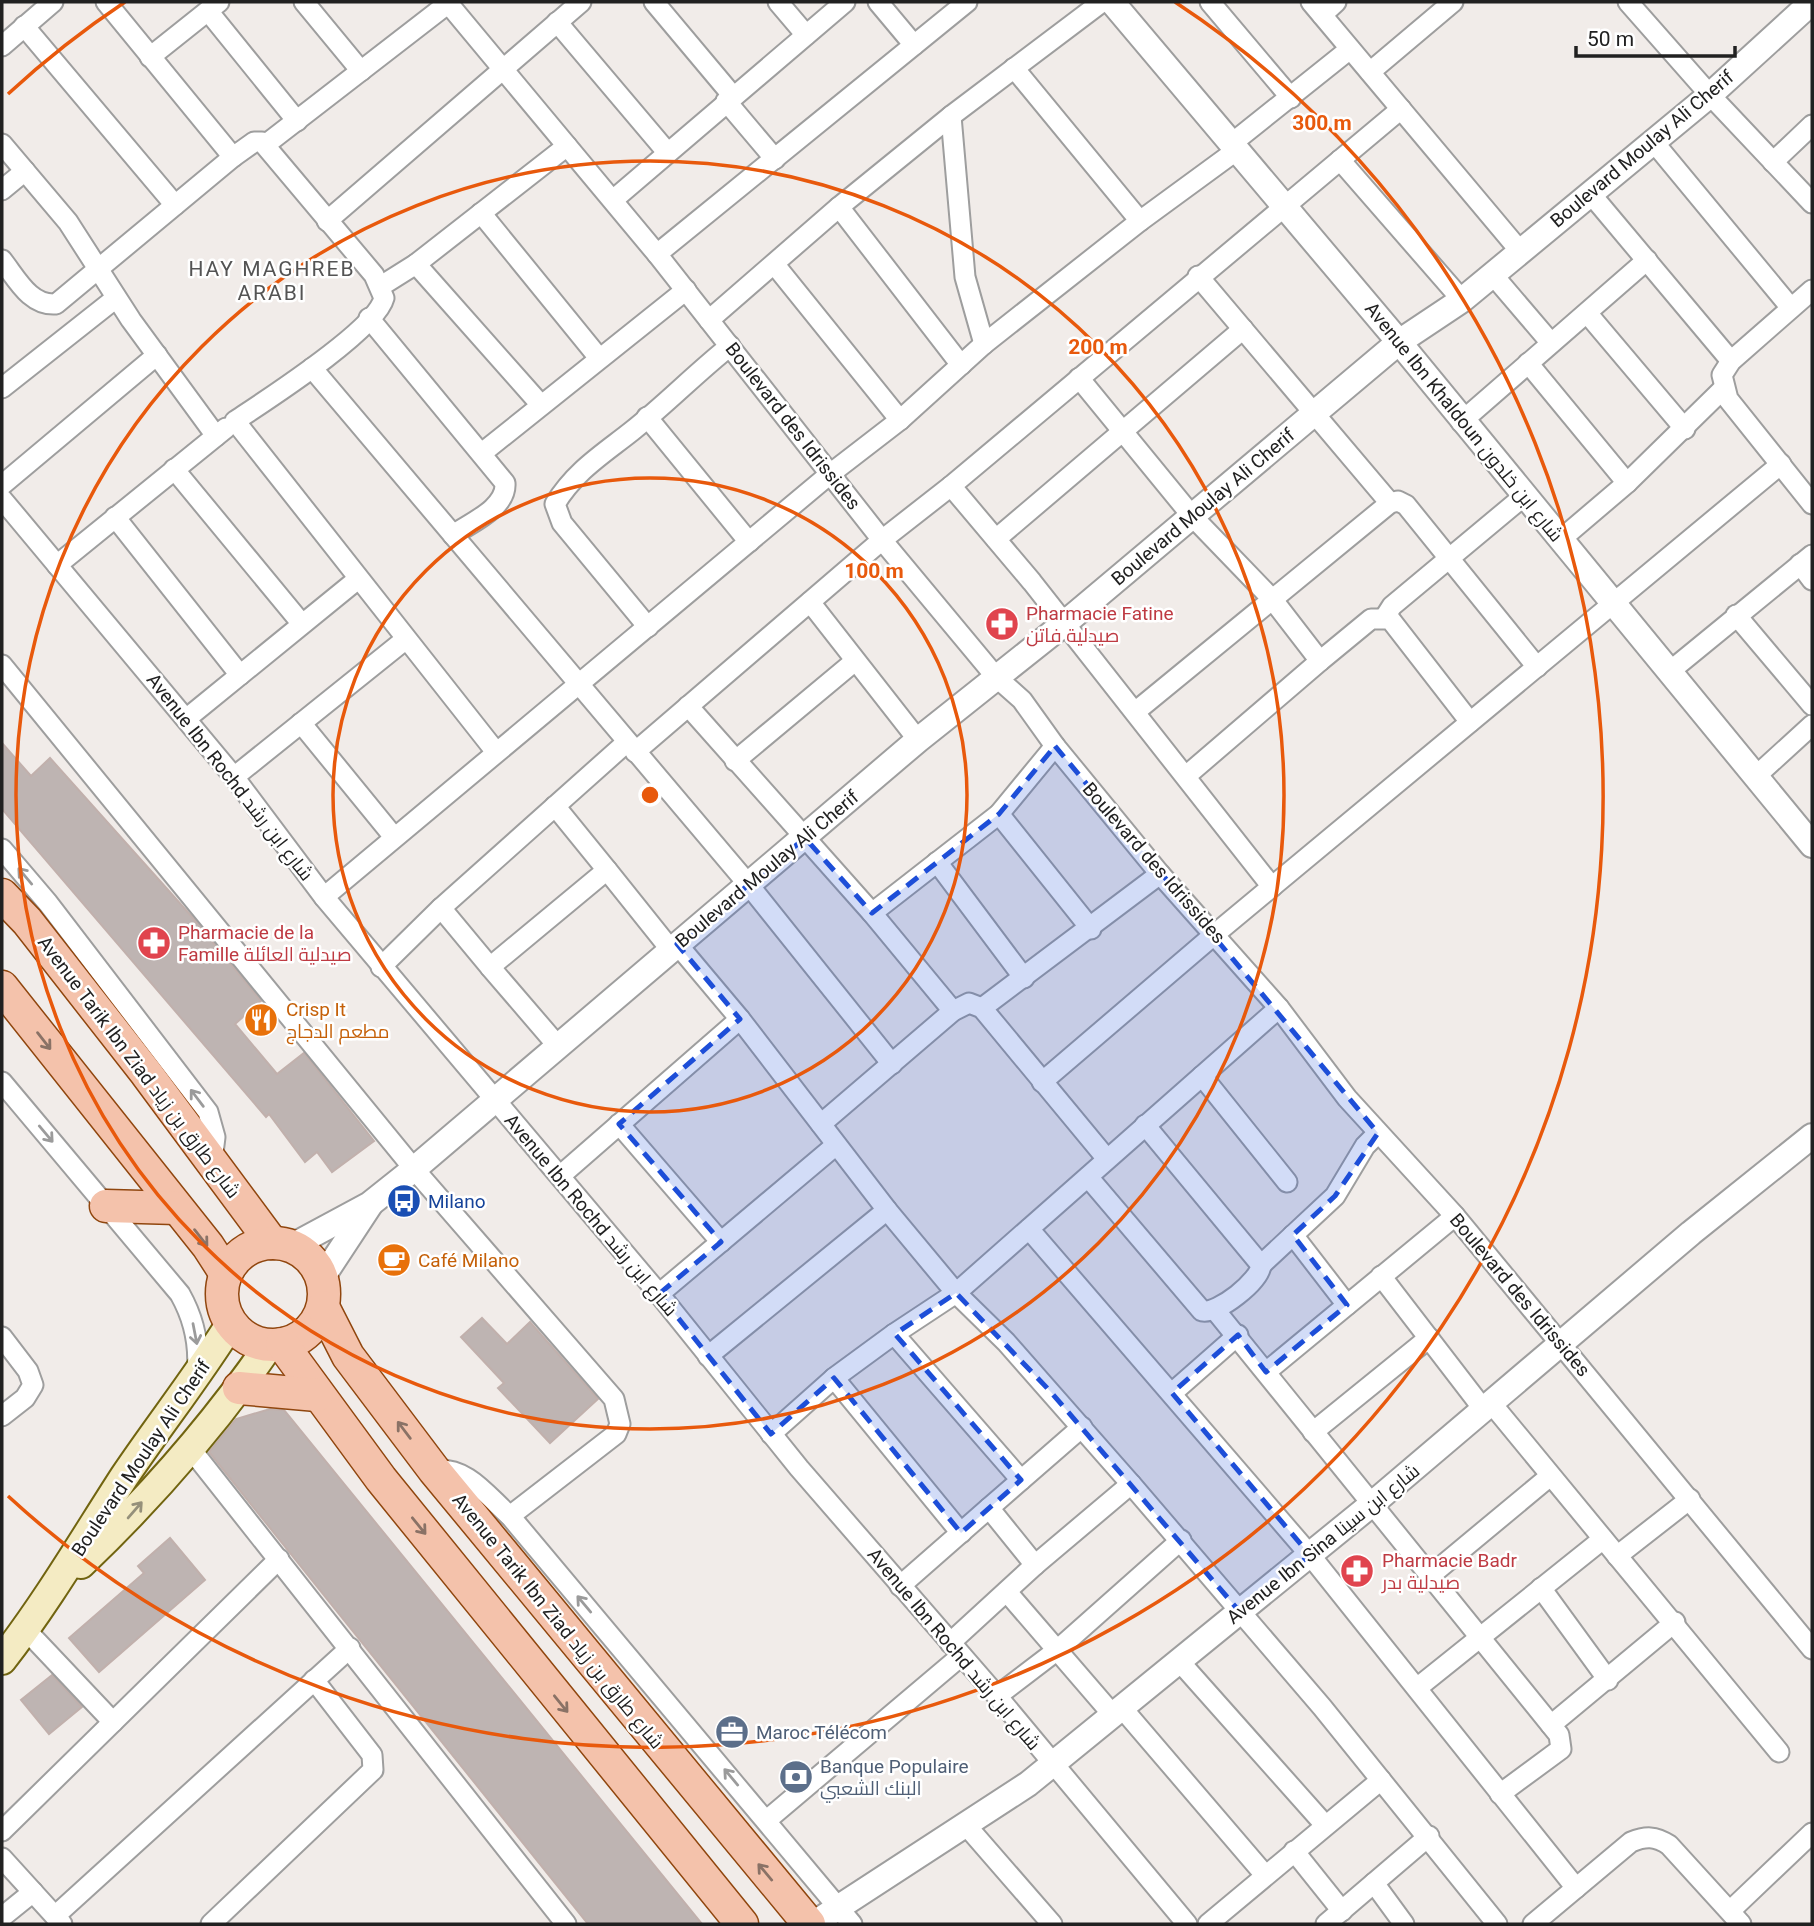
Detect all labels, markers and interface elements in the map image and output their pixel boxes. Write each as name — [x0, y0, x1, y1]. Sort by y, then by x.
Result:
scale bar — [1576, 14, 1735, 58]
text: 50 m — [1587, 27, 1634, 51]
street label: Boulevard Moulay Ali Cherif — [1546, 65, 1739, 232]
text: 300 m — [1292, 111, 1352, 135]
district label: HAY MAGHREB ARABI — [188, 257, 356, 305]
street label: Avenue Ibn Khaldoun شارع ابن خلدون — [1359, 298, 1568, 548]
text: 200 m — [1068, 335, 1128, 359]
street label: Boulevard des Idrissides — [721, 338, 865, 514]
street label: Boulevard Moulay Ali Cherif — [1107, 423, 1300, 590]
text: 100 m — [844, 559, 904, 583]
place label: Pharmacie Fatine صيدلية فاتن — [1026, 602, 1174, 647]
pharmacy icon: Pharmacie Fatine صيدلية فاتن — [983, 605, 1021, 643]
street label: Avenue Ibn Rochd شارع ابن رشد — [140, 669, 318, 887]
street label: Boulevard des Idrissides — [1078, 778, 1230, 948]
centre of rings — [638, 783, 662, 807]
street label: Boulevard Moulay Ali Cherif — [671, 785, 864, 952]
one-way arrow — [17, 868, 33, 886]
place label: Pharmacie de la Famille صيدلية العائلة — [178, 921, 352, 966]
pharmacy icon: Pharmacie de la Famille صيدلية العائلة — [135, 924, 173, 962]
street label: Avenue Tarik Ibn Ziad شارع طارق بن زياد — [31, 931, 245, 1204]
place label: Crisp It مطعم الدجاج — [286, 998, 389, 1045]
restaurant icon: Crisp It مطعم الدجاج — [242, 1001, 280, 1039]
one-way arrow — [37, 1031, 52, 1049]
one-way arrow — [190, 1089, 204, 1108]
street label: Avenue Ibn Rochd شارع ابن رشد — [498, 1109, 682, 1322]
one-way arrow — [38, 1125, 54, 1143]
bus stop icon: Milano — [385, 1182, 423, 1220]
place label: Milano — [428, 1190, 486, 1213]
street label: Boulevard des Idrissides — [1445, 1209, 1595, 1381]
one-way arrow — [193, 1228, 208, 1247]
cafe icon: Café Milano — [375, 1241, 413, 1279]
place label: Café Milano — [418, 1249, 519, 1272]
one-way arrow — [189, 1322, 203, 1345]
street label: Boulevard Moulay Ali Cherif — [67, 1355, 216, 1561]
one-way arrow — [396, 1422, 411, 1440]
street label: Avenue Ibn Sina شارع ابن سينا — [1222, 1459, 1425, 1630]
street label: Avenue Tarik Ibn Ziad شارع طارق بن زياد — [446, 1489, 668, 1755]
one-way arrow — [127, 1502, 144, 1519]
one-way arrow — [411, 1517, 427, 1535]
street label: Avenue Ibn Rochd شارع ابن رشد — [861, 1543, 1045, 1756]
place label: Pharmacie Badr صيدلية بدر — [1381, 1549, 1517, 1594]
pharmacy icon: Pharmacie Badr صيدلية بدر — [1338, 1552, 1376, 1590]
one-way arrow — [576, 1595, 592, 1613]
one-way arrow — [554, 1694, 569, 1712]
office icon: Maroc Télécom — [713, 1713, 751, 1751]
place label: Maroc Télécom — [756, 1721, 887, 1744]
place label: Banque Populaire البنك الشعبي — [820, 1755, 968, 1803]
bank icon: Banque Populaire البنك الشعبي — [777, 1758, 815, 1796]
one-way arrow — [723, 1769, 739, 1787]
one-way arrow — [757, 1863, 773, 1881]

